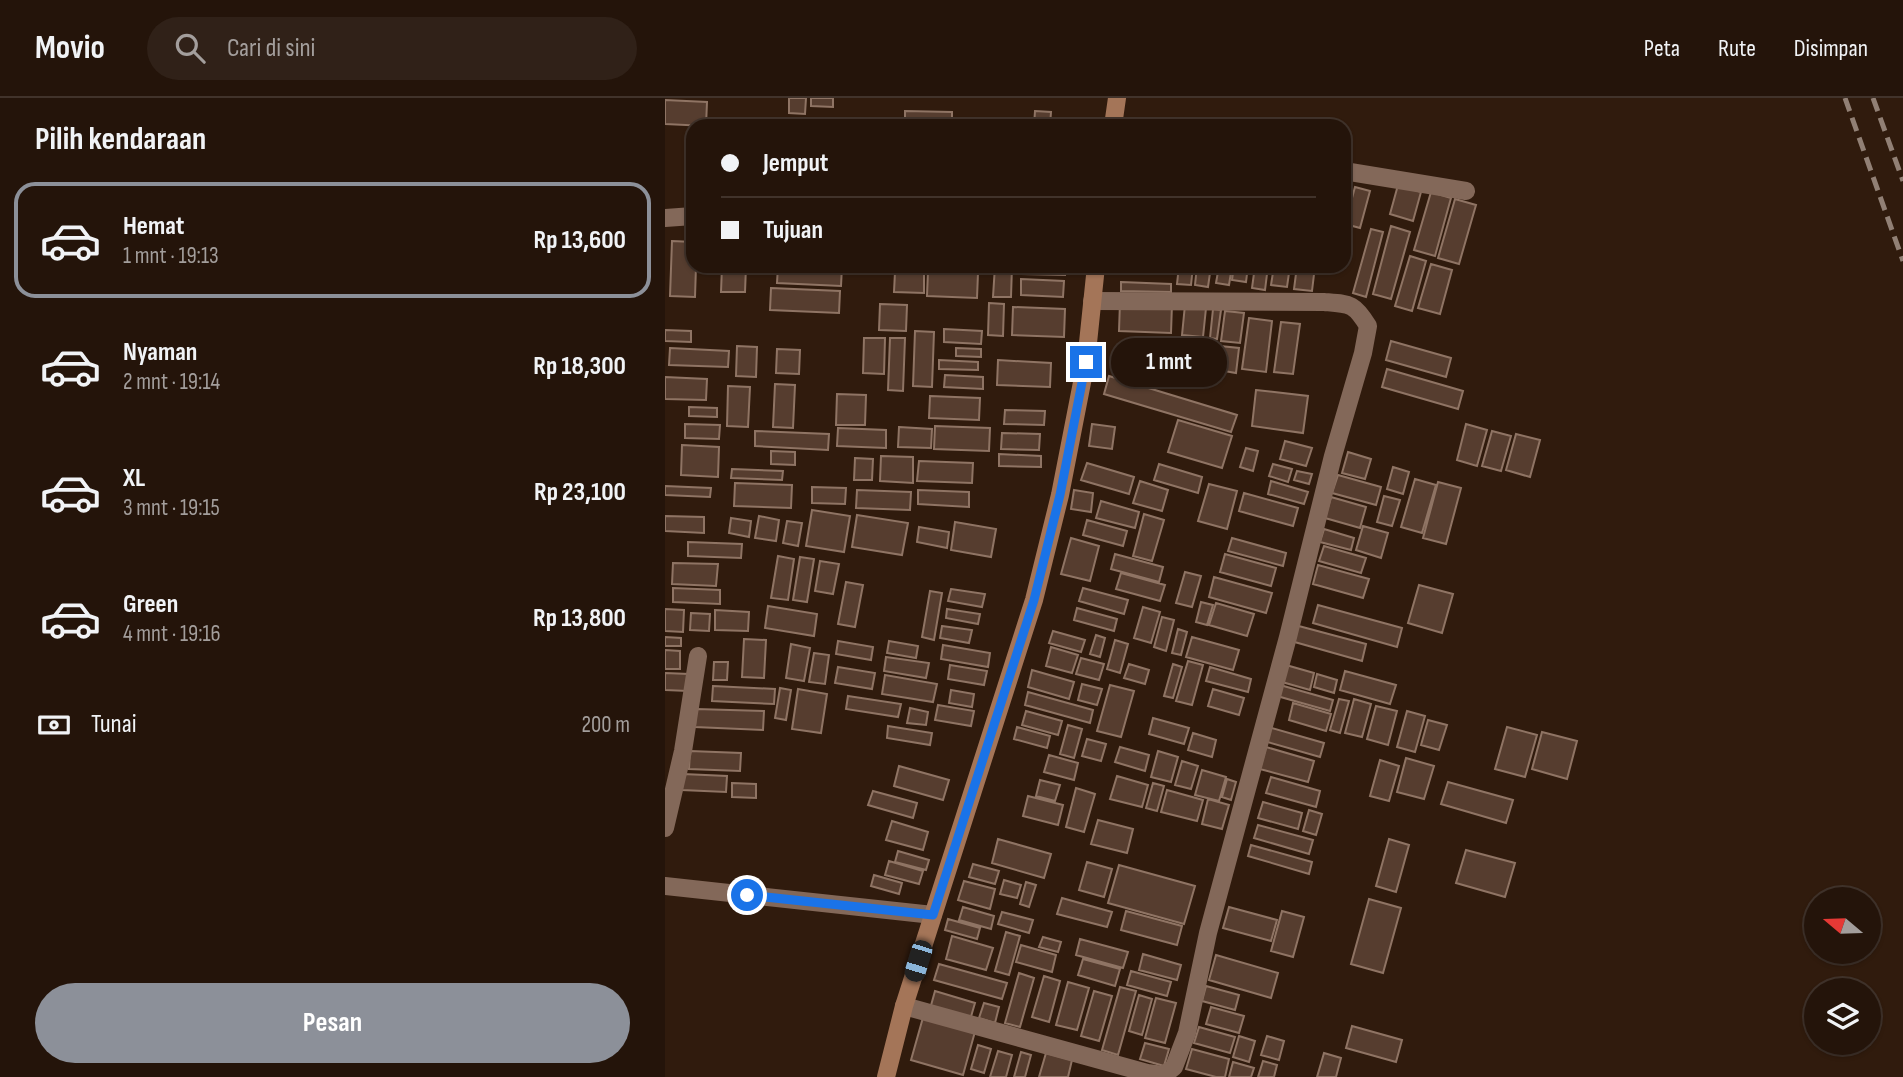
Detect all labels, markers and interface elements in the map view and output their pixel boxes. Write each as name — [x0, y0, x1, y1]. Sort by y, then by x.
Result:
search box — [147, 17, 637, 80]
text: Movio — [35, 28, 105, 68]
icon: search — [171, 29, 209, 67]
text: Cari di sini — [227, 33, 315, 64]
text: Peta — [1644, 34, 1680, 63]
text: Rute — [1718, 34, 1756, 63]
text: Disimpan — [1794, 34, 1868, 63]
text: Pilih kendaraan — [35, 120, 206, 159]
text: Jemput — [763, 148, 828, 179]
icon: car — [39, 209, 102, 272]
text: Hemat — [123, 211, 184, 242]
text: Tujuan — [763, 215, 823, 246]
text: Rp 13,600 — [533, 225, 626, 256]
text: 1 mnt · 19:13 — [123, 242, 219, 270]
icon: car — [39, 335, 102, 398]
text: Nyaman — [123, 337, 197, 368]
callout: 1 mnt — [1111, 338, 1226, 386]
route end — [1070, 346, 1102, 378]
text: 1 mnt — [1146, 348, 1192, 376]
text: Rp 18,300 — [533, 351, 626, 382]
text: 2 mnt · 19:14 — [123, 368, 220, 396]
icon: car — [39, 461, 102, 524]
text: XL — [123, 463, 145, 494]
text: Rp 23,100 — [534, 477, 626, 508]
text: 3 mnt · 19:15 — [123, 494, 220, 522]
icon: car — [39, 587, 102, 650]
text: Green — [123, 589, 178, 620]
text: Rp 13,800 — [533, 603, 626, 634]
text: 4 mnt · 19:16 — [123, 620, 221, 648]
icon: cash — [35, 706, 73, 744]
text: Tunai — [91, 709, 137, 740]
text: 200 m — [582, 711, 630, 739]
route start — [731, 879, 763, 911]
north arrow — [1804, 887, 1881, 964]
map controls — [1804, 887, 1881, 1055]
car — [902, 938, 935, 984]
button: layers — [1804, 978, 1881, 1055]
button: Pesan — [35, 983, 630, 1063]

